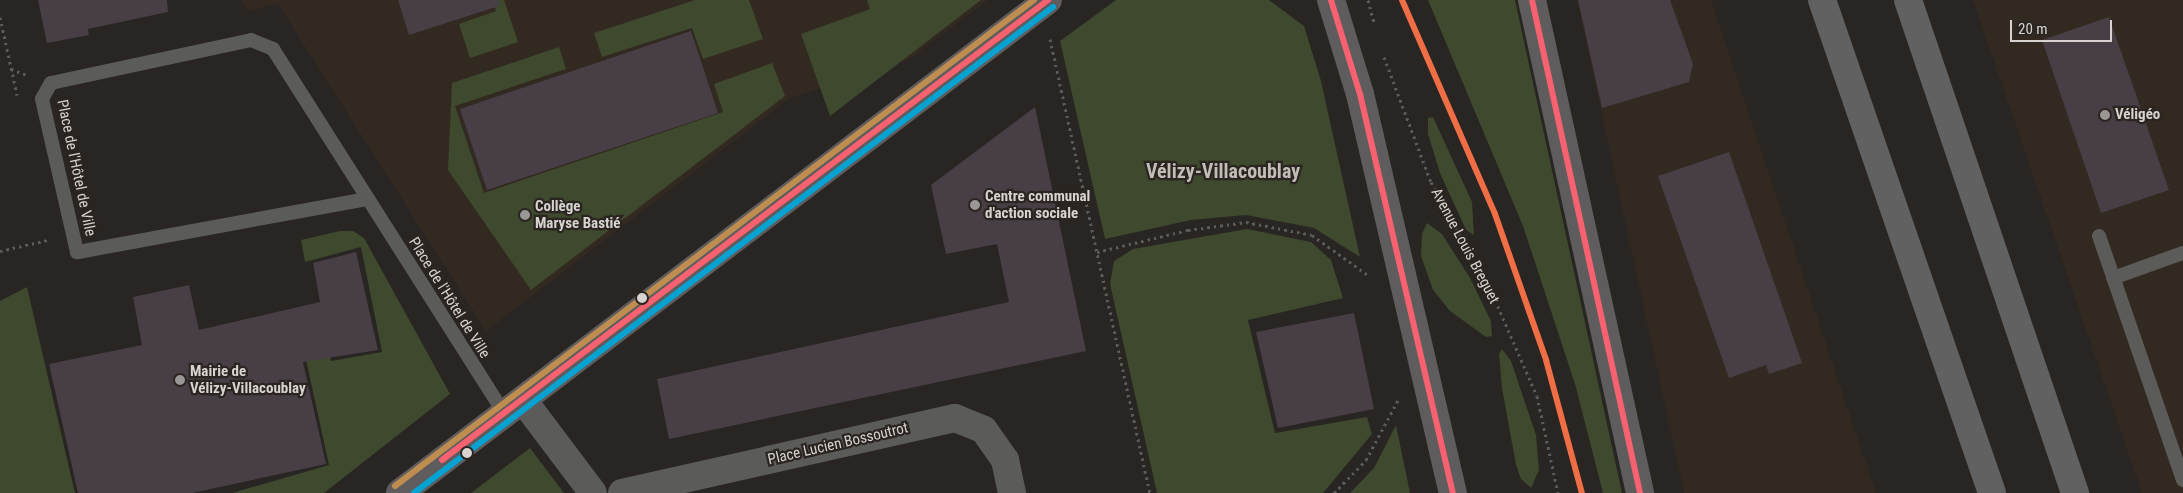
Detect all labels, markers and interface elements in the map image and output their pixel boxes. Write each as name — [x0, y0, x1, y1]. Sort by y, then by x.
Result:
scale bar — [2013, 10, 2116, 42]
text: 20 m — [2018, 20, 2048, 38]
street label: Place de l'Hôtel de Ville — [53, 98, 99, 238]
place label: Véligéo — [2115, 106, 2160, 124]
marker: Véligéo — [2099, 109, 2111, 121]
district label: Vélizy-Villacoublay — [1146, 159, 1300, 183]
street label: Avenue Louis Breguet — [1427, 185, 1503, 307]
place label: Centre communal d'action sociale — [985, 187, 1090, 222]
place label: Collège Maryse Bastié — [535, 197, 621, 232]
marker: Centre communal d'action sociale — [969, 199, 981, 211]
marker: Collège Maryse Bastié — [519, 209, 531, 221]
street label: Place de l'Hôtel de Ville — [404, 234, 494, 362]
unlabelled marker — [637, 293, 647, 303]
place label: Mairie de Vélizy-Villacoublay — [190, 362, 306, 397]
marker: Mairie de Vélizy-Villacoublay — [174, 374, 186, 386]
street label: Place Lucien Bossoutrot — [766, 419, 910, 469]
unlabelled marker — [462, 448, 472, 458]

